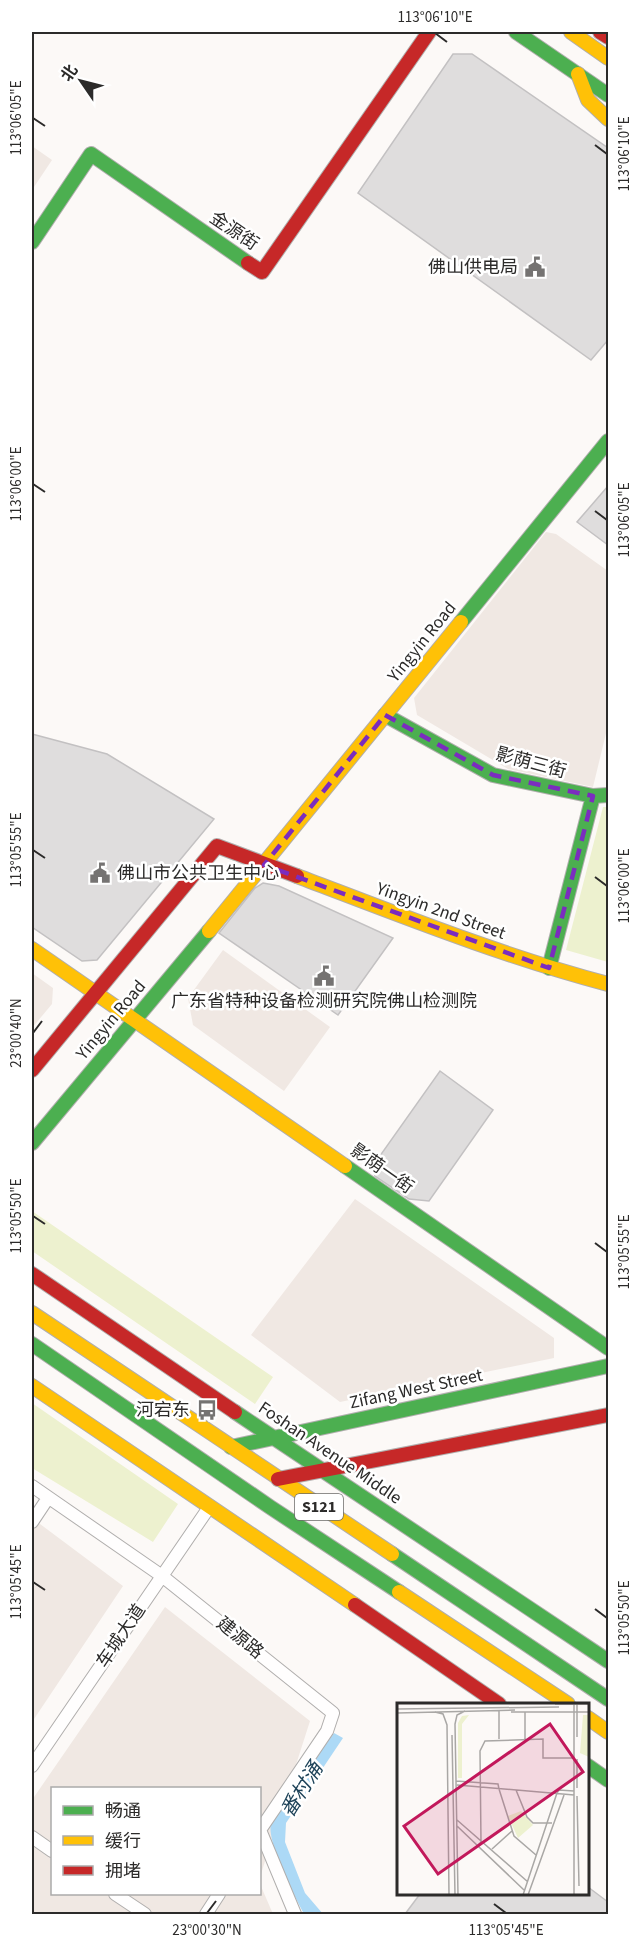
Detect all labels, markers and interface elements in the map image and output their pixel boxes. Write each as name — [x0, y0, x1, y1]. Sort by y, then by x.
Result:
text: 113°06'10"E — [397, 7, 473, 28]
north arrow — [51, 51, 111, 111]
text: 北 — [56, 60, 83, 86]
text: 113°06'05"E — [6, 80, 27, 156]
text: 113°06'10"E — [614, 116, 635, 192]
street label: 金源街 — [205, 206, 263, 256]
place label: 佛山供电局 — [428, 255, 518, 280]
public building icon: 佛山供电局 — [523, 255, 547, 279]
text: 113°06'00"E — [6, 446, 27, 522]
text: 113°06'05"E — [614, 482, 635, 558]
street label: Yingyin Road — [381, 596, 462, 688]
street label: 影荫三街 — [493, 742, 569, 784]
text: 113°05'55"E — [6, 812, 27, 888]
text: 113°06'00"E — [614, 848, 635, 924]
public building icon: 佛山市公共卫生中心 — [88, 861, 112, 885]
place label: 佛山市公共卫生中心 — [117, 861, 279, 886]
street label: Yingyin 2nd Street — [372, 876, 509, 946]
public building icon: 广东省特种设备检测研究院佛山检测院 — [312, 964, 336, 988]
street label: Yingyin Road — [70, 975, 152, 1066]
place label: 广东省特种设备检测研究院佛山检测院 — [171, 989, 477, 1014]
text: 23°00'40"N — [6, 998, 27, 1068]
street label: 影荫一街 — [345, 1138, 419, 1200]
text: 113°05'50"E — [6, 1178, 27, 1254]
text: 113°05'55"E — [614, 1214, 635, 1290]
street label: Zifang West Street — [347, 1363, 485, 1415]
street label: Foshan Avenue Middle — [253, 1396, 407, 1510]
place label: 河宕东 — [136, 1398, 190, 1423]
bus stop icon: 河宕东 — [195, 1398, 219, 1422]
road number: S121 — [295, 1494, 343, 1520]
text: 113°05'45"E — [6, 1544, 27, 1620]
text: 113°05'50"E — [614, 1580, 635, 1656]
street label: 车城大道 — [91, 1599, 151, 1673]
street label: 建源路 — [211, 1611, 269, 1665]
inset map — [397, 1703, 589, 1895]
water label: 番村涌 — [274, 1755, 331, 1823]
legend — [51, 1787, 261, 1895]
text: 畅通 — [105, 1799, 141, 1824]
text: 缓行 — [105, 1829, 141, 1854]
text: 拥堵 — [105, 1859, 141, 1884]
text: 23°00'30"N — [172, 1920, 242, 1941]
text: 113°05'45"E — [468, 1920, 544, 1941]

